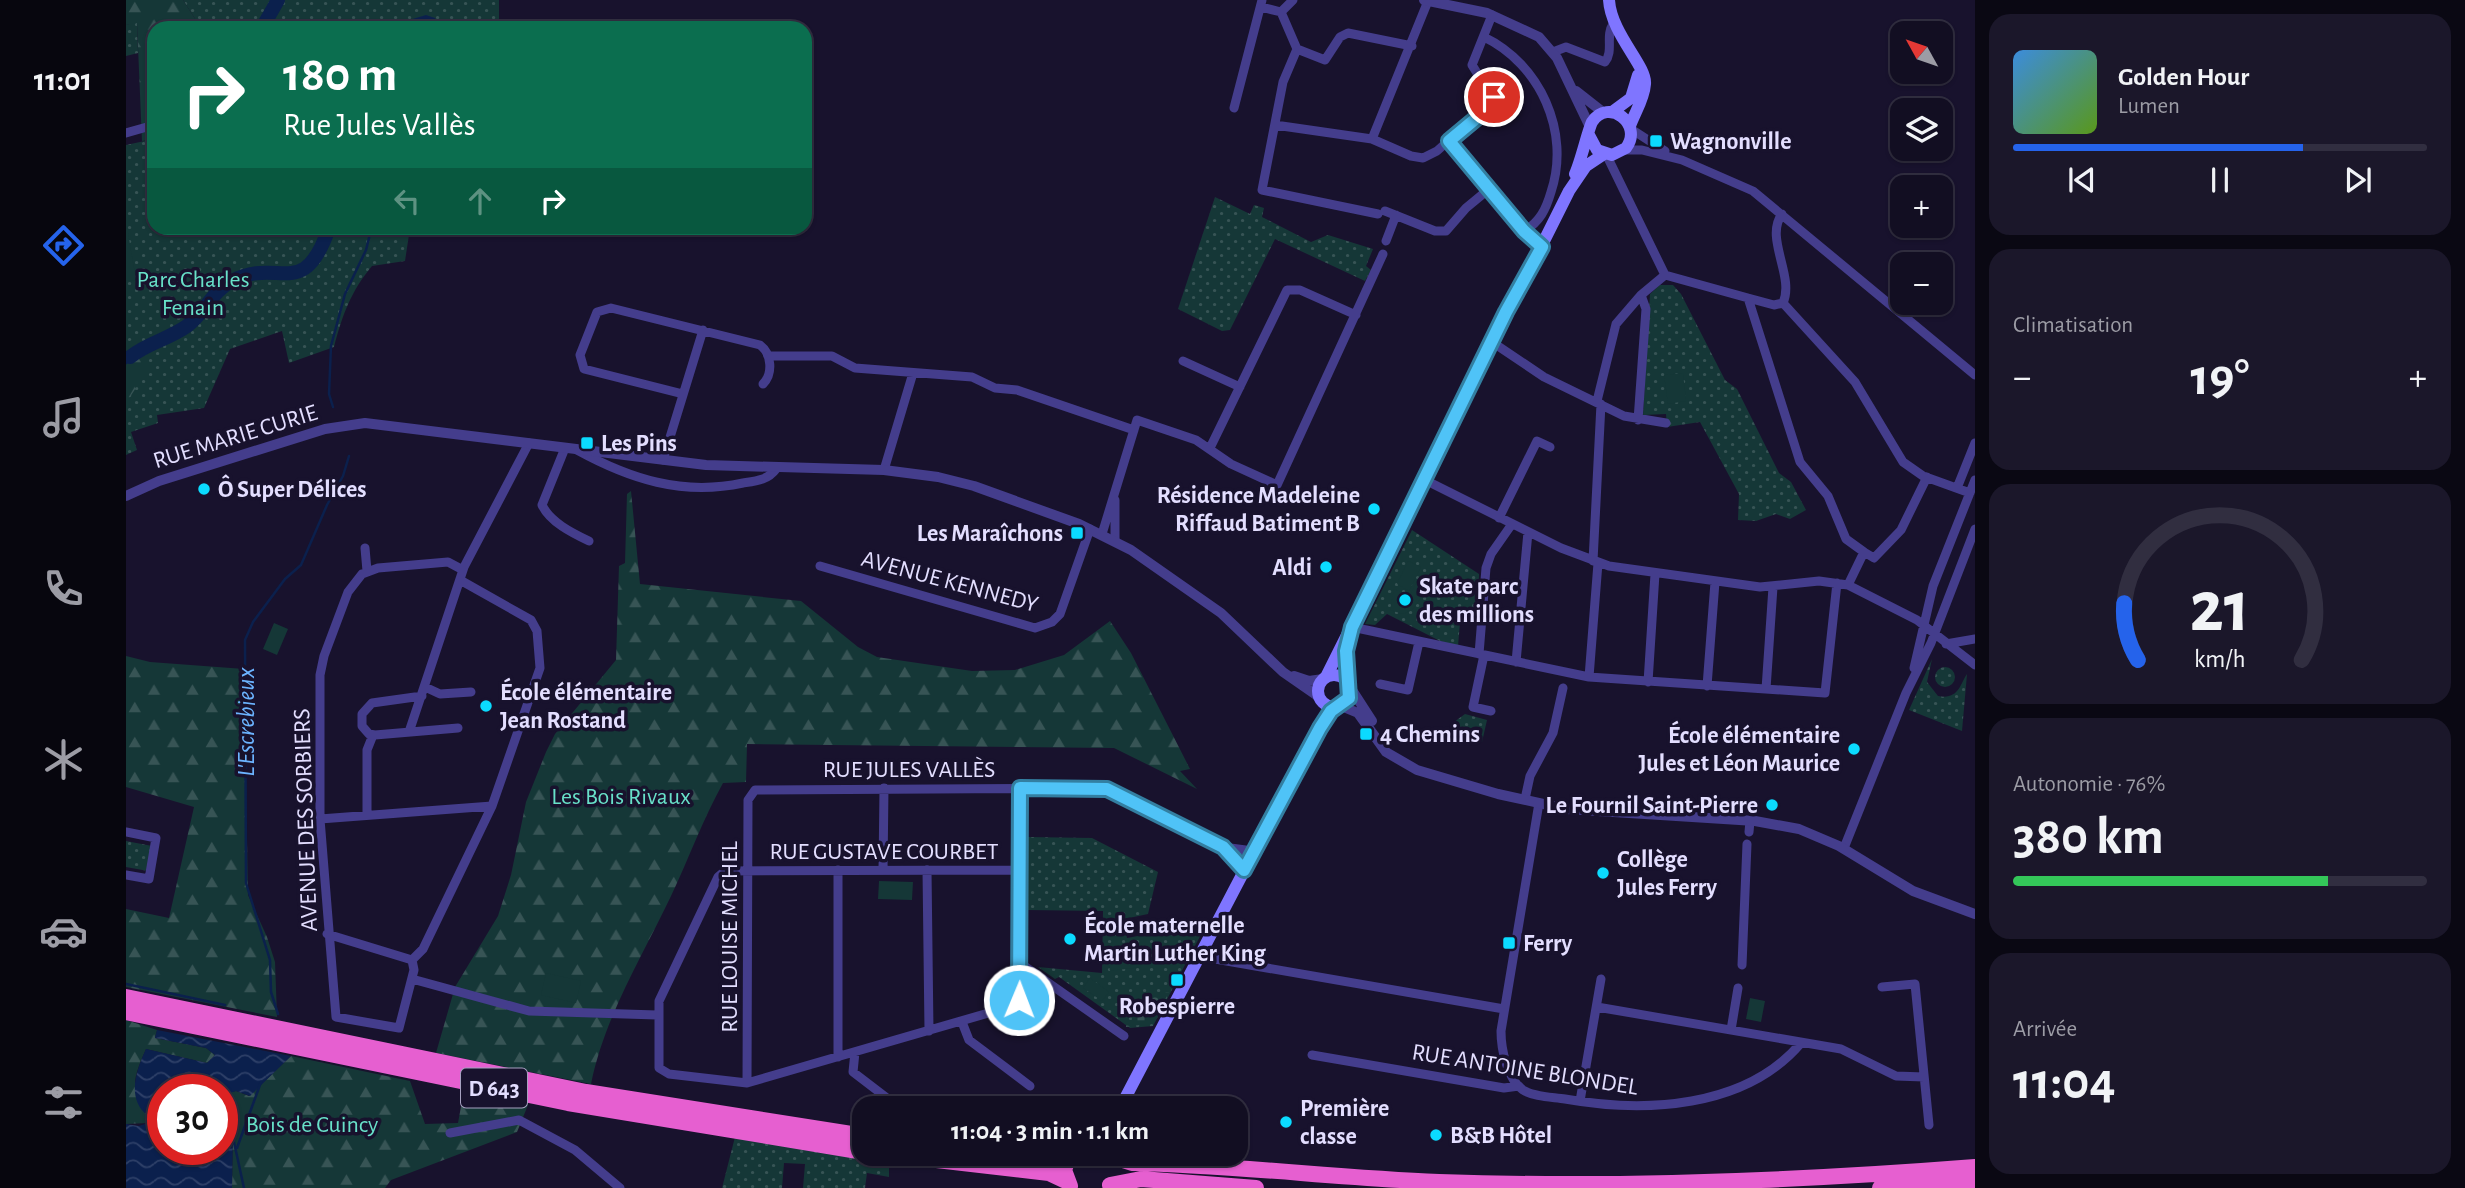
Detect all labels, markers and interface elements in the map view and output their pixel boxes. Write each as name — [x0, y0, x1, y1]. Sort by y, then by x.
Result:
north arrow — [1890, 21, 1953, 84]
map controls — [1890, 21, 1953, 315]
icon: right — [168, 49, 259, 140]
text: 180 m — [283, 51, 397, 100]
text: 11:01 — [34, 64, 92, 96]
text: Golden Hour — [2118, 64, 2249, 90]
pin — [1464, 67, 1524, 127]
icon: arrive — [1475, 78, 1513, 116]
text: Lumen — [2118, 95, 2180, 118]
button: layers — [1890, 98, 1953, 161]
text: Rue Jules Vallès — [283, 109, 476, 141]
place label: Wagnonville — [1670, 130, 1792, 154]
marker: Wagnonville — [1648, 133, 1664, 149]
icon: previous — [2063, 161, 2101, 199]
icon: pause — [2201, 161, 2239, 199]
icon: next — [2339, 161, 2377, 199]
button: + — [1890, 175, 1953, 238]
icon: left — [388, 182, 426, 220]
icon: ahead — [461, 182, 499, 220]
icon: right — [534, 182, 572, 220]
icon: directions — [39, 221, 88, 270]
button: − — [1890, 252, 1953, 315]
park label: Parc Charles Fenain — [136, 268, 250, 320]
text: Climatisation — [2013, 314, 2133, 337]
text: 19° — [2190, 352, 2250, 404]
text: − — [2013, 359, 2031, 397]
text: + — [2409, 359, 2427, 397]
icon: music — [39, 393, 88, 442]
street label: RUE MARIE CURIE — [150, 400, 321, 473]
place label: Les Pins — [601, 432, 677, 456]
marker: Les Pins — [579, 435, 595, 451]
place label: Ô Super Délices — [218, 474, 367, 502]
marker: Ô Super Délices — [196, 481, 212, 497]
place label: Résidence Madeleine Riffaud Batiment B — [1157, 484, 1360, 536]
marker: Résidence Madeleine Riffaud Batiment B — [1366, 501, 1382, 517]
place label: Les Maraîchons — [917, 522, 1063, 546]
marker: Les Maraîchons — [1069, 525, 1085, 541]
street label: AVENUE KENNEDY — [859, 547, 1041, 617]
place label: Aldi — [1272, 556, 1312, 580]
marker: Aldi — [1318, 559, 1334, 575]
icon: phone — [39, 564, 88, 613]
text: 21 — [2190, 572, 2250, 645]
place label: Skate parc des millions — [1419, 575, 1534, 627]
marker: Skate parc des millions — [1397, 592, 1413, 608]
text: km/h — [2194, 647, 2246, 672]
water label: L'Escrebieux — [233, 666, 259, 777]
place label: École élémentaire Jean Rostand — [500, 677, 672, 733]
marker: École élémentaire Jean Rostand — [478, 698, 494, 714]
street label: AVENUE DES SORBIERS — [290, 708, 322, 932]
place label: École élémentaire Jules et Léon Maurice — [1639, 720, 1840, 776]
place label: 4 Chemins — [1380, 723, 1480, 747]
marker: 4 Chemins — [1358, 726, 1374, 742]
icon: climate — [39, 735, 88, 784]
marker: École élémentaire Jules et Léon Maurice — [1846, 741, 1862, 757]
street label: RUE JULES VALLÈS — [823, 756, 995, 782]
text: Autonomie · 76% — [2013, 773, 2165, 796]
park label: Les Bois Rivaux — [551, 785, 691, 809]
place label: Le Fournil Saint-Pierre — [1546, 794, 1758, 818]
marker: Le Fournil Saint-Pierre — [1764, 797, 1780, 813]
text: 380 km — [2013, 811, 2164, 863]
street label: RUE GUSTAVE COURBET — [770, 840, 999, 864]
street label: RUE LOUISE MICHEL — [718, 841, 742, 1033]
place label: Collège Jules Ferry — [1617, 848, 1717, 900]
marker: Collège Jules Ferry — [1595, 865, 1611, 881]
icon: car — [39, 907, 88, 956]
place label: École maternelle Martin Luther King — [1084, 910, 1267, 966]
marker: École maternelle Martin Luther King — [1062, 931, 1078, 947]
place label: Ferry — [1523, 932, 1572, 956]
marker: Ferry — [1501, 935, 1517, 951]
position arrow — [982, 963, 1056, 1037]
marker: Robespierre — [1169, 972, 1185, 988]
place label: Robespierre — [1119, 995, 1235, 1019]
text: Arrivée — [2013, 1018, 2077, 1041]
street label: RUE ANTOINE BLONDEL — [1410, 1040, 1640, 1100]
text: 11:04 — [2013, 1056, 2116, 1108]
road number: D 643 — [461, 1068, 527, 1107]
speed limit sign: 30 — [147, 1074, 238, 1165]
icon: filters — [39, 1078, 88, 1127]
place label: Première classe — [1300, 1097, 1389, 1149]
park label: Bois de Cuincy — [246, 1113, 378, 1137]
marker: Première classe — [1278, 1114, 1294, 1130]
text: 11:04 · 3 min · 1.1 km — [951, 1118, 1149, 1144]
place label: B&B Hôtel — [1450, 1124, 1552, 1148]
marker: B&B Hôtel — [1428, 1127, 1444, 1143]

